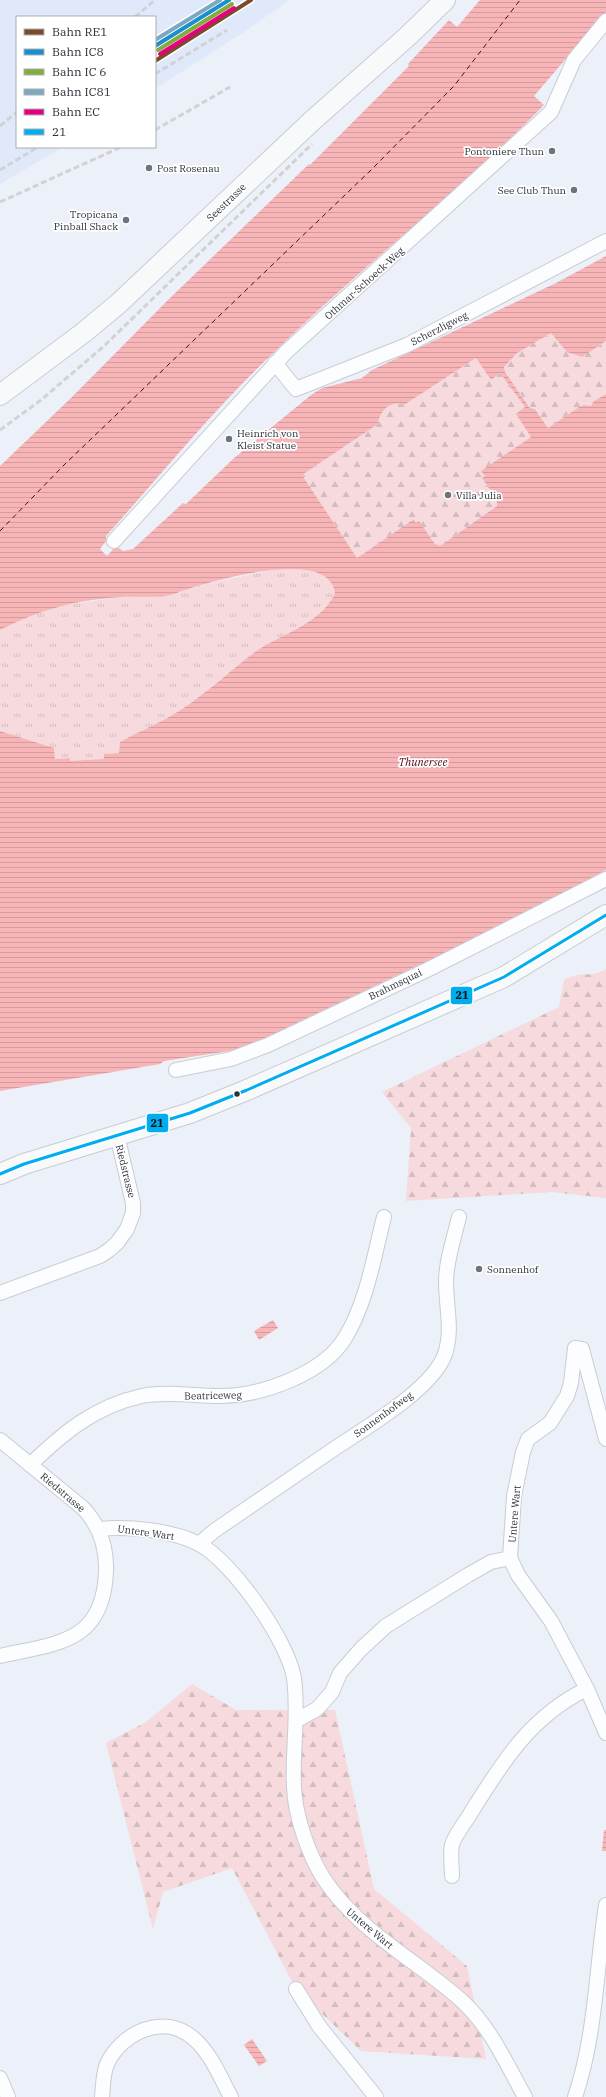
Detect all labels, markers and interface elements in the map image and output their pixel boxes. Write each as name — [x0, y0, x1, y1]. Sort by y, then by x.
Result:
legend — [16, 16, 156, 148]
text: Bahn RE1 — [52, 24, 108, 39]
text: Bahn IC8 — [52, 44, 104, 59]
text: Bahn IC 6 — [52, 64, 106, 79]
text: Bahn IC81 — [52, 84, 111, 99]
text: Bahn EC — [52, 104, 100, 119]
text: 21 — [52, 124, 66, 139]
place label: Pontoniere Thun — [464, 145, 545, 158]
marker: Pontoniere Thun — [547, 146, 557, 156]
place label: Post Rosenau — [157, 162, 220, 175]
marker: Post Rosenau — [144, 163, 154, 173]
street label: Seestrasse — [204, 180, 249, 224]
place label: See Club Thun — [498, 184, 567, 197]
marker: See Club Thun — [569, 185, 579, 195]
place label: Tropicana Pinball Shack — [54, 208, 119, 233]
marker: Tropicana Pinball Shack — [121, 215, 131, 225]
street label: Othmar-Schoeck-Weg — [322, 244, 407, 323]
street label: Scherzligweg — [409, 308, 470, 348]
place label: Heinrich von Kleist Statue — [237, 427, 299, 452]
marker: Heinrich von Kleist Statue — [224, 434, 234, 444]
place label: Villa Julia — [456, 489, 502, 502]
marker: Villa Julia — [443, 490, 453, 500]
water label: Thunersee — [399, 755, 448, 769]
street label: Brahmsquai — [366, 966, 424, 1003]
line badge: 21 — [450, 986, 473, 1005]
text: 21 — [455, 988, 469, 1002]
unlabelled marker — [232, 1089, 242, 1099]
line badge: 21 — [146, 1113, 169, 1133]
text: 21 — [150, 1116, 164, 1130]
street label: Riedstrasse — [113, 1143, 138, 1199]
place label: Sonnenhof — [487, 1263, 539, 1276]
marker: Sonnenhof — [474, 1264, 484, 1274]
street label: Beatriceweg — [184, 1388, 242, 1403]
street label: Sonnenhofweg — [351, 1388, 416, 1440]
street label: Riedstrasse — [38, 1470, 88, 1515]
street label: Untere Wart — [506, 1484, 524, 1543]
street label: Untere Wart — [117, 1522, 176, 1543]
street label: Untere Wart — [344, 1905, 396, 1952]

